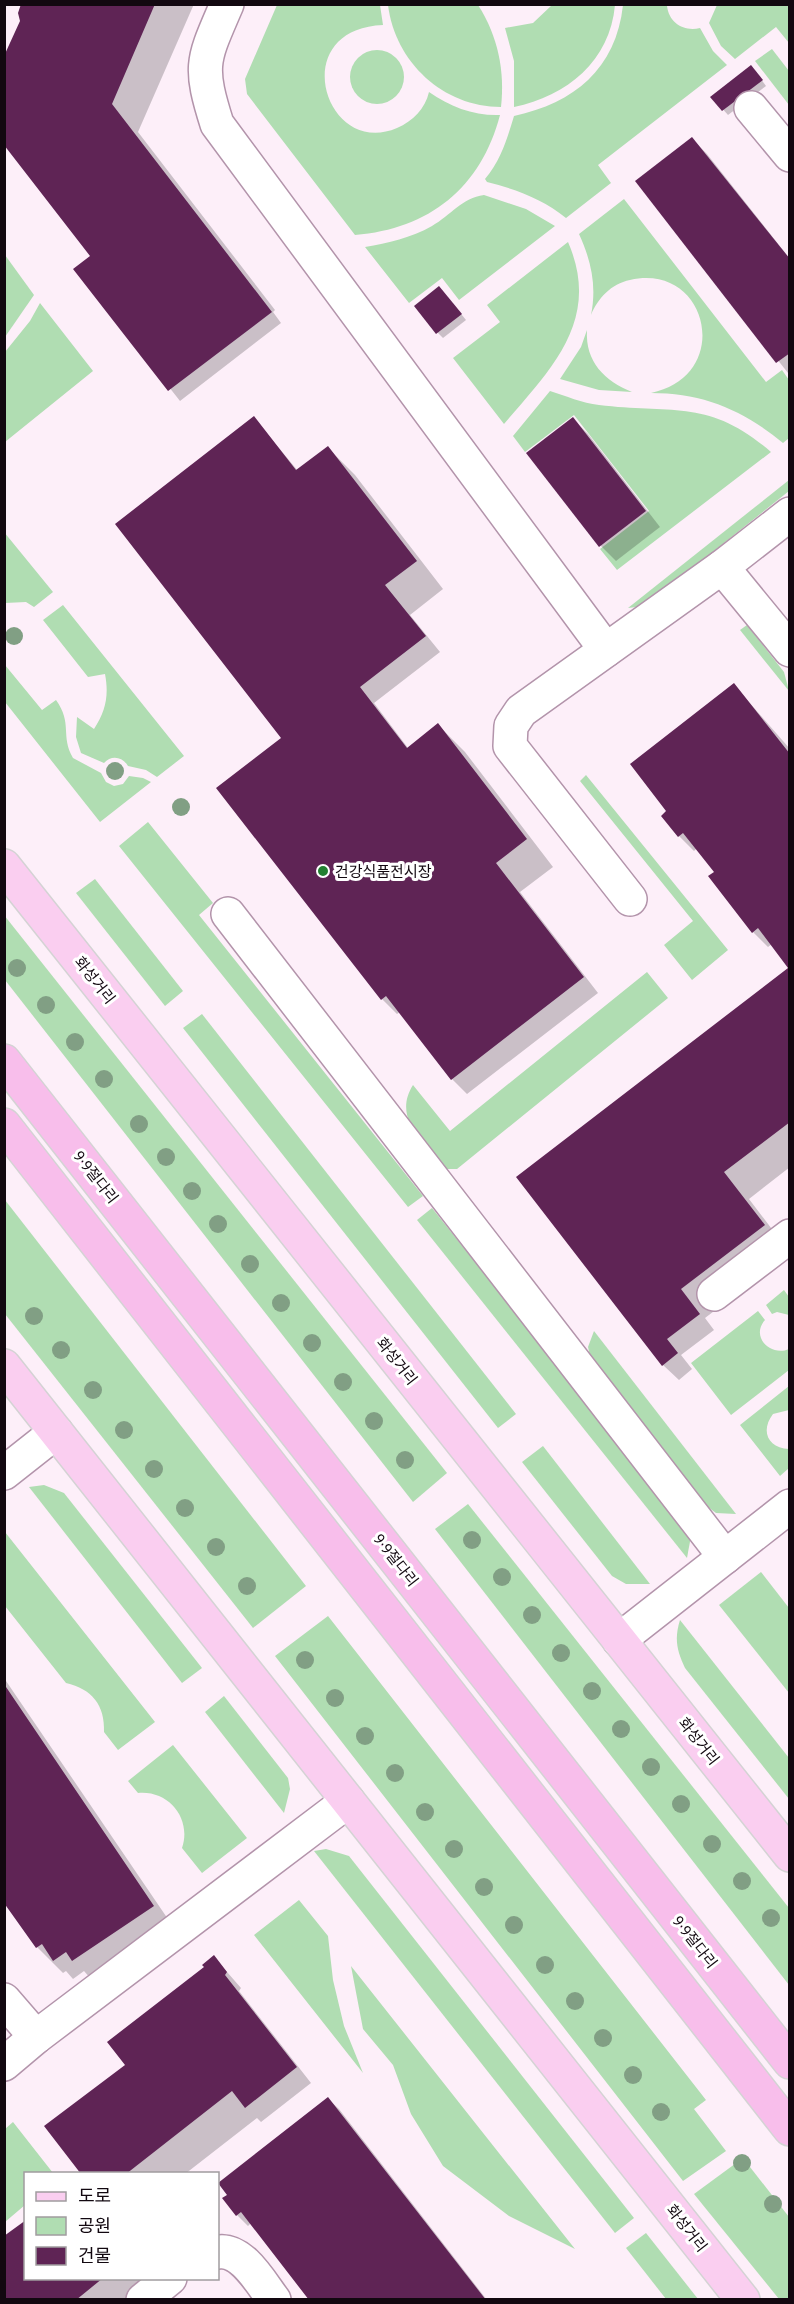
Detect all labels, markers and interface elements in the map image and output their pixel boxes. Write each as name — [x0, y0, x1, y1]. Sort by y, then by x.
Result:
place label: 건강식품전시장 — [335, 862, 432, 881]
marker: 건강식품전시장 — [316, 864, 330, 878]
street label: 화성거리 — [71, 952, 119, 1008]
street label: 9·9절다리 — [70, 1147, 122, 1207]
street label: 화성거리 — [373, 1333, 421, 1389]
street label: 9·9절다리 — [370, 1530, 422, 1590]
street label: 화성거리 — [675, 1713, 723, 1769]
street label: 9·9절다리 — [669, 1912, 721, 1972]
legend — [24, 2172, 219, 2280]
text: 도로 — [78, 2184, 111, 2207]
street label: 화성거리 — [663, 2200, 711, 2256]
text: 공원 — [78, 2214, 111, 2237]
text: 건물 — [78, 2244, 111, 2267]

